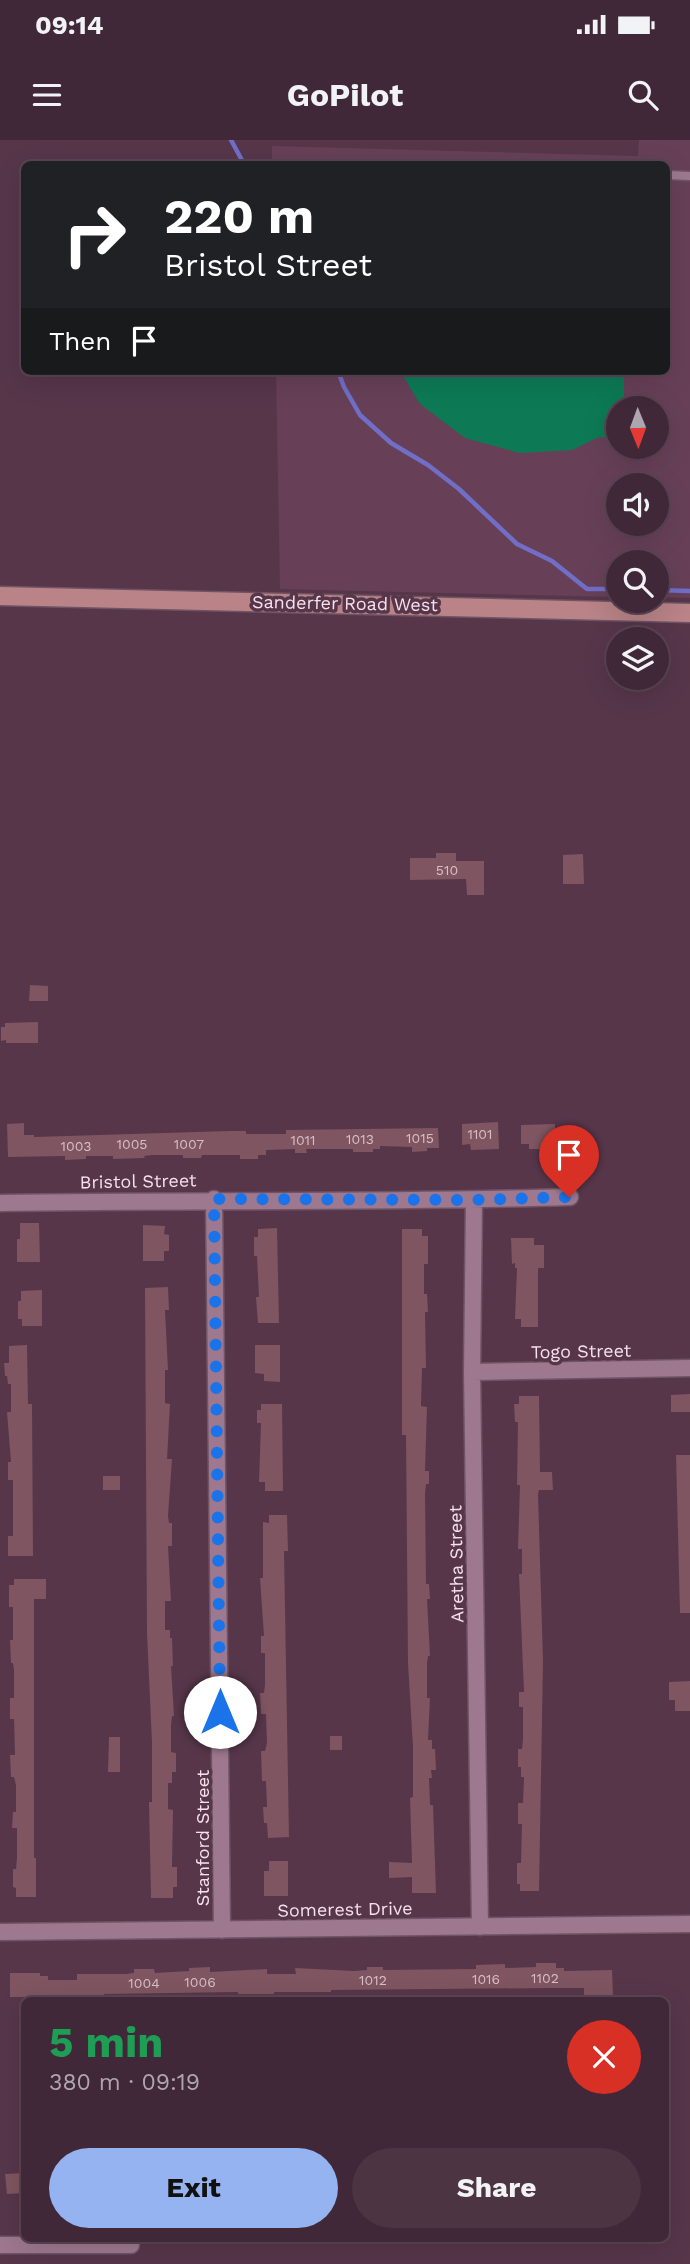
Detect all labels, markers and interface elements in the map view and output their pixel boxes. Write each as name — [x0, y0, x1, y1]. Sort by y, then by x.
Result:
text: 09:14 — [35, 10, 104, 40]
icon: menu — [28, 76, 66, 114]
text: GoPilot — [287, 76, 403, 114]
icon: search — [624, 76, 662, 114]
text: 220 m — [164, 187, 314, 245]
icon: right — [49, 189, 140, 280]
text: Bristol Street — [164, 246, 372, 284]
icon: arrive — [125, 322, 163, 360]
text: Then — [49, 326, 111, 356]
north arrow — [606, 396, 668, 458]
map controls — [606, 396, 669, 690]
button: sound — [606, 473, 669, 536]
button: search — [606, 550, 669, 613]
street label: Sanderfer Road West — [252, 591, 438, 615]
button: layers — [606, 627, 669, 690]
house number: 510 — [436, 862, 458, 878]
pin — [539, 1125, 599, 1197]
house number: 1101 — [467, 1126, 493, 1142]
house number: 1015 — [406, 1130, 434, 1146]
house number: 1013 — [346, 1131, 374, 1147]
house number: 1011 — [290, 1132, 316, 1148]
house number: 1005 — [116, 1136, 148, 1152]
house number: 1007 — [174, 1136, 204, 1152]
icon: arrive — [550, 1136, 588, 1174]
house number: 1003 — [61, 1138, 91, 1154]
street label: Bristol Street — [79, 1169, 197, 1193]
street label: Togo Street — [531, 1340, 632, 1362]
street label: Aretha Street — [444, 1504, 468, 1623]
position arrow — [183, 1675, 257, 1749]
street label: Stanford Street — [192, 1769, 213, 1906]
street label: Somerest Drive — [277, 1897, 413, 1921]
house number: 1102 — [531, 1970, 559, 1986]
house number: 1016 — [472, 1971, 500, 1987]
house number: 1012 — [359, 1972, 387, 1988]
house number: 1006 — [184, 1974, 216, 1990]
house number: 1004 — [128, 1975, 160, 1991]
text: 5 min — [49, 2018, 163, 2067]
button: close — [567, 2020, 641, 2094]
text: 380 m · 09:19 — [49, 2069, 200, 2096]
button: Exit — [49, 2148, 338, 2228]
button: Share — [352, 2148, 641, 2228]

